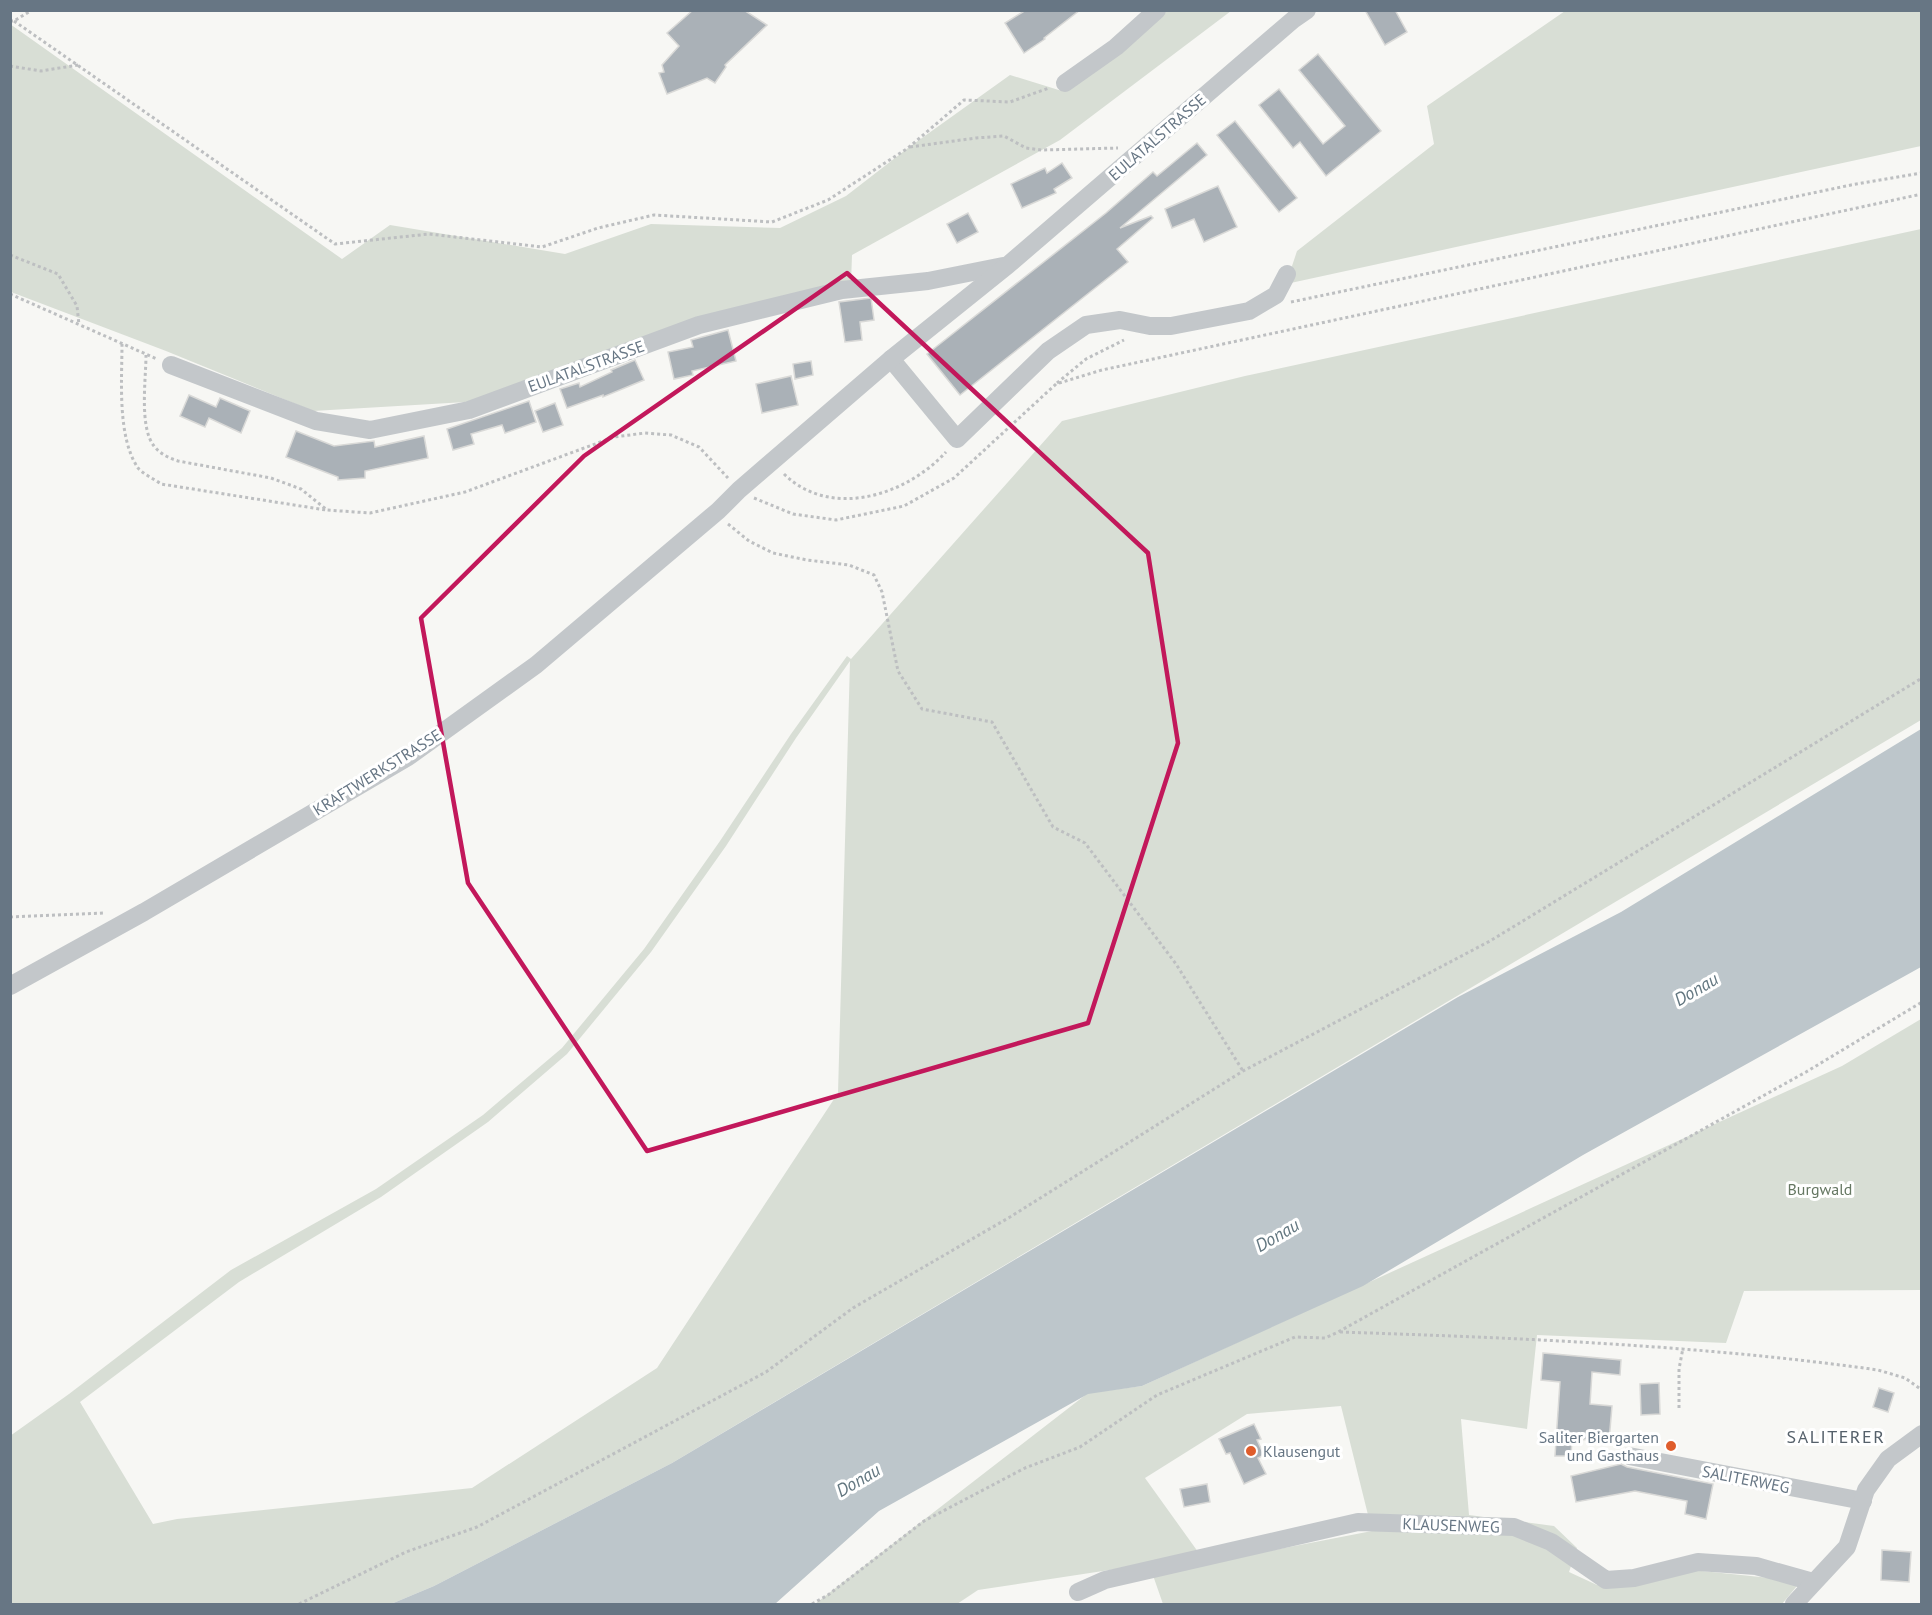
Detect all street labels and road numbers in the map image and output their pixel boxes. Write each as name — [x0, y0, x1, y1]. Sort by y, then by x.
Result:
street label: EULATALSTRASSE — [1104, 89, 1210, 185]
street label: EULATALSTRASSE — [525, 336, 647, 396]
street label: KRAFTWERKSTRASSE — [309, 724, 445, 820]
street label: SALITERWEG — [1701, 1461, 1791, 1497]
street label: KLAUSENWEG — [1402, 1513, 1500, 1537]

